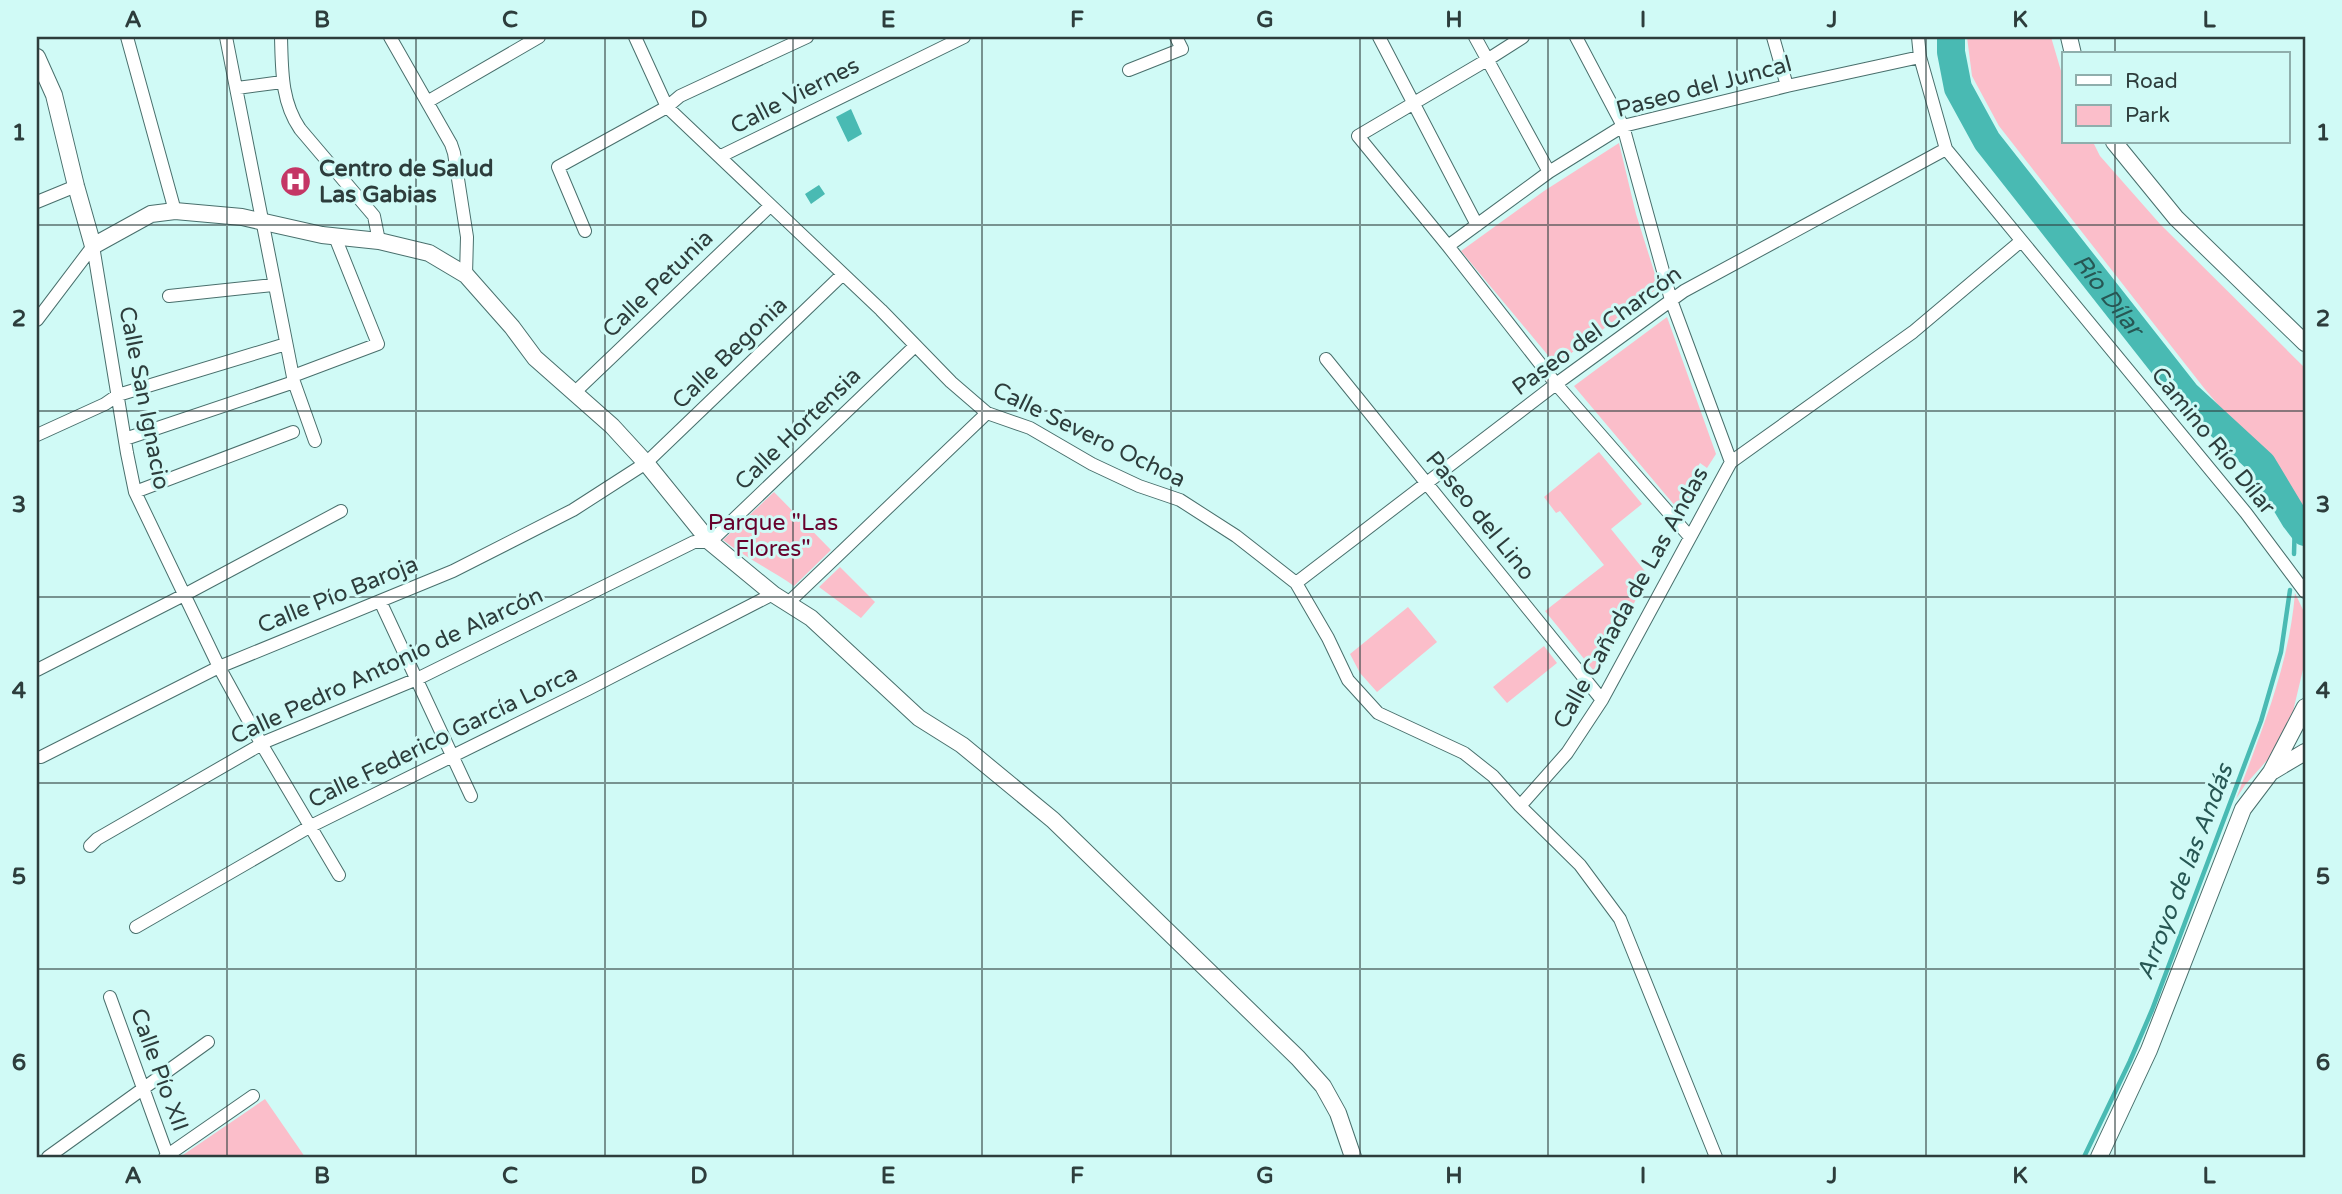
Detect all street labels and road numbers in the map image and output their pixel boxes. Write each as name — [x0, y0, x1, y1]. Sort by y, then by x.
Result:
street label: Paseo del Juncal — [1613, 50, 1795, 124]
street label: Calle Viernes — [726, 52, 864, 140]
street label: Calle Petunia — [597, 224, 719, 344]
street label: Paseo del Charcón — [1507, 260, 1687, 402]
street label: Calle Begonia — [667, 291, 793, 415]
street label: Calle San Ignacio — [113, 304, 175, 492]
street label: Camino Río Dílar — [2145, 361, 2281, 521]
street label: Calle Hortensia — [729, 362, 867, 496]
street label: Calle Severo Ochoa — [988, 376, 1190, 494]
street label: Paseo del Lino — [1419, 446, 1541, 586]
street label: Calle Cañada de Las Andas — [1547, 462, 1715, 734]
street label: Calle Pío Baroja — [254, 550, 422, 640]
street label: Calle Pedro Antonio de Alarcón — [226, 581, 548, 751]
street label: Calle Federico García Lorca — [304, 659, 582, 815]
street label: Calle Pío XII — [124, 1005, 194, 1135]

